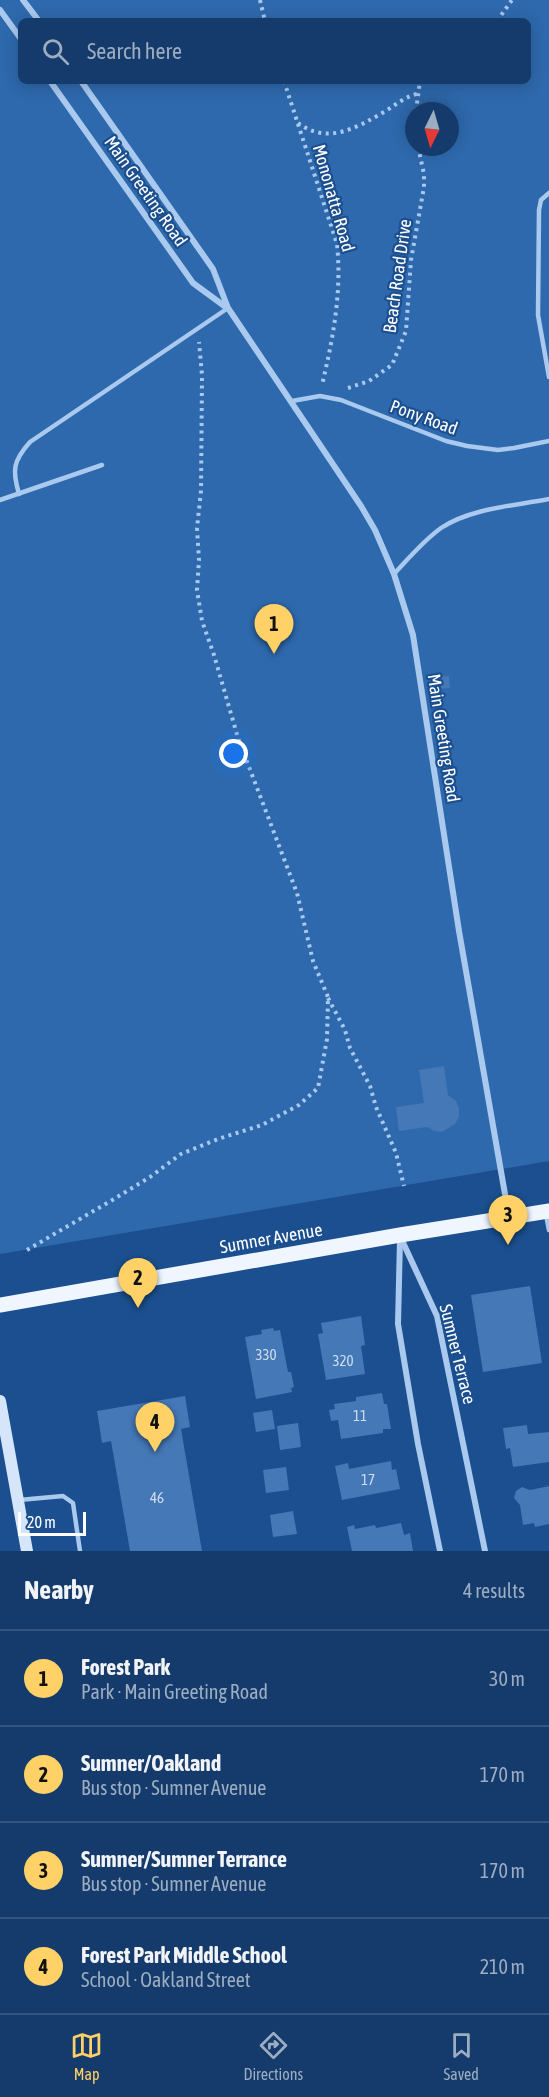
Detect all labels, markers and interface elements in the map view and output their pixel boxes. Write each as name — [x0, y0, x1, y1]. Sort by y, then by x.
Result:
search box — [18, 18, 531, 84]
icon: search — [39, 35, 72, 68]
text: Search here — [87, 38, 182, 64]
north arrow — [405, 102, 459, 156]
street label: Main Greeting Road — [100, 132, 192, 250]
street label: Mononatta Road — [309, 142, 359, 254]
street label: Beach Road Drive — [379, 218, 415, 334]
street label: Pony Road — [387, 395, 461, 439]
pin: 1 — [254, 604, 294, 654]
street label: Main Greeting Road — [424, 672, 464, 804]
your location — [219, 739, 248, 768]
pin: 3 — [488, 1196, 528, 1245]
street label: Sumner Avenue — [218, 1219, 324, 1257]
pin: 2 — [118, 1258, 158, 1308]
street label: Sumner Terrace — [435, 1302, 481, 1406]
house number: 330 — [255, 1346, 277, 1363]
house number: 320 — [332, 1352, 354, 1369]
pin: 4 — [136, 1402, 174, 1452]
house number: 11 — [353, 1407, 367, 1424]
house number: 17 — [361, 1471, 375, 1488]
house number: 46 — [150, 1489, 164, 1506]
scale bar — [18, 1509, 86, 1536]
text: 20 m — [27, 1513, 56, 1531]
text: Nearby — [24, 1575, 94, 1605]
text: 4 results — [463, 1579, 525, 1602]
text: Forest Park — [81, 1654, 170, 1680]
text: 1 — [39, 1667, 48, 1690]
text: 30 m — [489, 1667, 525, 1690]
text: Park · Main Greeting Road — [81, 1680, 268, 1703]
text: Sumner/Oakland — [81, 1750, 221, 1776]
text: 2 — [39, 1763, 48, 1786]
text: 170 m — [480, 1763, 525, 1786]
text: Bus stop · Sumner Avenue — [81, 1776, 266, 1799]
text: Sumner/Sumner Terrance — [81, 1846, 287, 1872]
text: 3 — [39, 1859, 48, 1882]
text: 170 m — [480, 1859, 525, 1882]
text: Bus stop · Sumner Avenue — [81, 1872, 266, 1895]
text: Forest Park Middle School — [81, 1942, 287, 1968]
text: 4 — [39, 1955, 48, 1978]
text: 210 m — [480, 1955, 525, 1978]
text: School · Oakland Street — [81, 1968, 251, 1991]
tab: Map — [70, 2029, 103, 2083]
tab: Directions — [243, 2029, 303, 2083]
tab: Saved — [443, 2029, 479, 2083]

